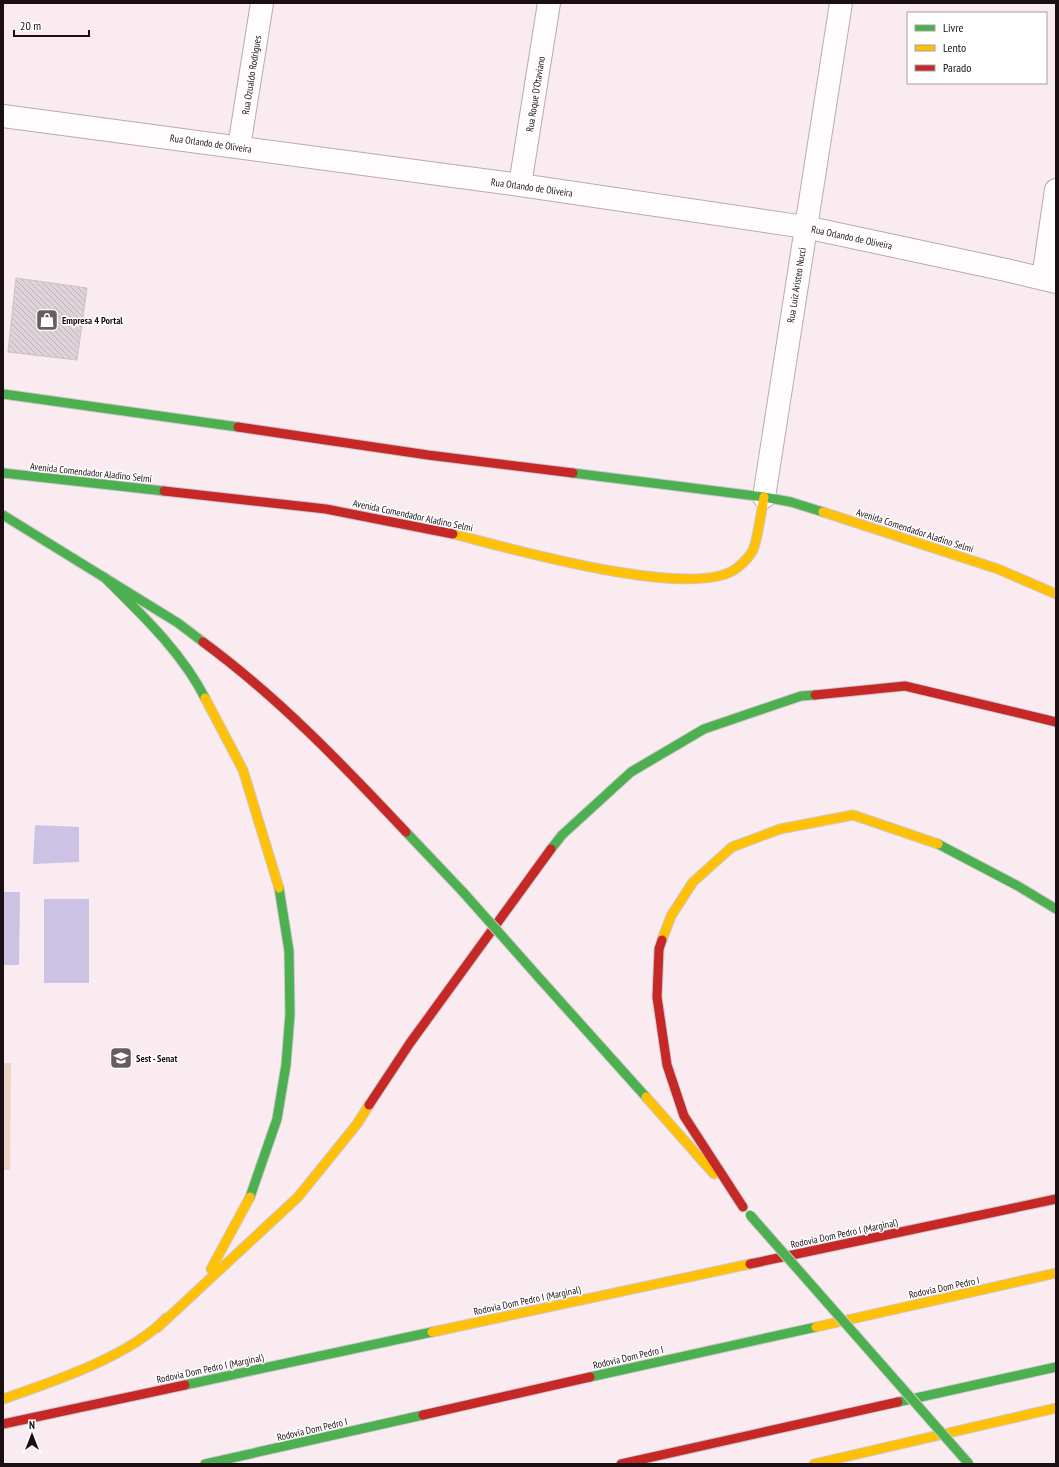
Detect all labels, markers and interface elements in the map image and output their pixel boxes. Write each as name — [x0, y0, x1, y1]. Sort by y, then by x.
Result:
scale bar — [14, 12, 89, 38]
legend — [907, 12, 1047, 84]
text: 20 m — [20, 18, 41, 33]
text: Livre — [943, 20, 964, 35]
street label: Rua Ozualdo Rodrigues — [239, 34, 264, 115]
text: Lento — [943, 40, 966, 55]
street label: Rua Roque D'Otaviano — [523, 55, 548, 133]
text: Parado — [943, 60, 971, 75]
street label: Rua Orlando de Oliveira — [169, 131, 253, 156]
street label: Rua Orlando de Oliveira — [490, 175, 574, 200]
street label: Rua Orlando de Oliveira — [810, 223, 894, 252]
street label: Rua Luiz Aristeo Nucci — [784, 247, 809, 324]
shop icon: Empresa 4 Portal — [34, 307, 60, 333]
place label: Empresa 4 Portal — [62, 314, 123, 327]
street label: Avenida Comendador Aladino Selmi — [29, 460, 153, 485]
street label: Avenida Comendador Aladino Selmi — [352, 496, 474, 535]
street label: Avenida Comendador Aladino Selmi — [855, 505, 975, 556]
school or university icon: Sest - Senat — [108, 1045, 134, 1071]
place label: Sest - Senat — [136, 1052, 177, 1065]
street label: Rodovia Dom Pedro I (Marginal) — [789, 1216, 899, 1251]
street label: Rodovia Dom Pedro I — [908, 1274, 981, 1301]
street label: Rodovia Dom Pedro I (Marginal) — [472, 1283, 582, 1318]
street label: Rodovia Dom Pedro I — [592, 1343, 665, 1372]
street label: Rodovia Dom Pedro I (Marginal) — [155, 1351, 265, 1386]
north arrow — [12, 1415, 52, 1455]
street label: Rodovia Dom Pedro I — [276, 1415, 349, 1444]
text: N — [29, 1418, 35, 1432]

